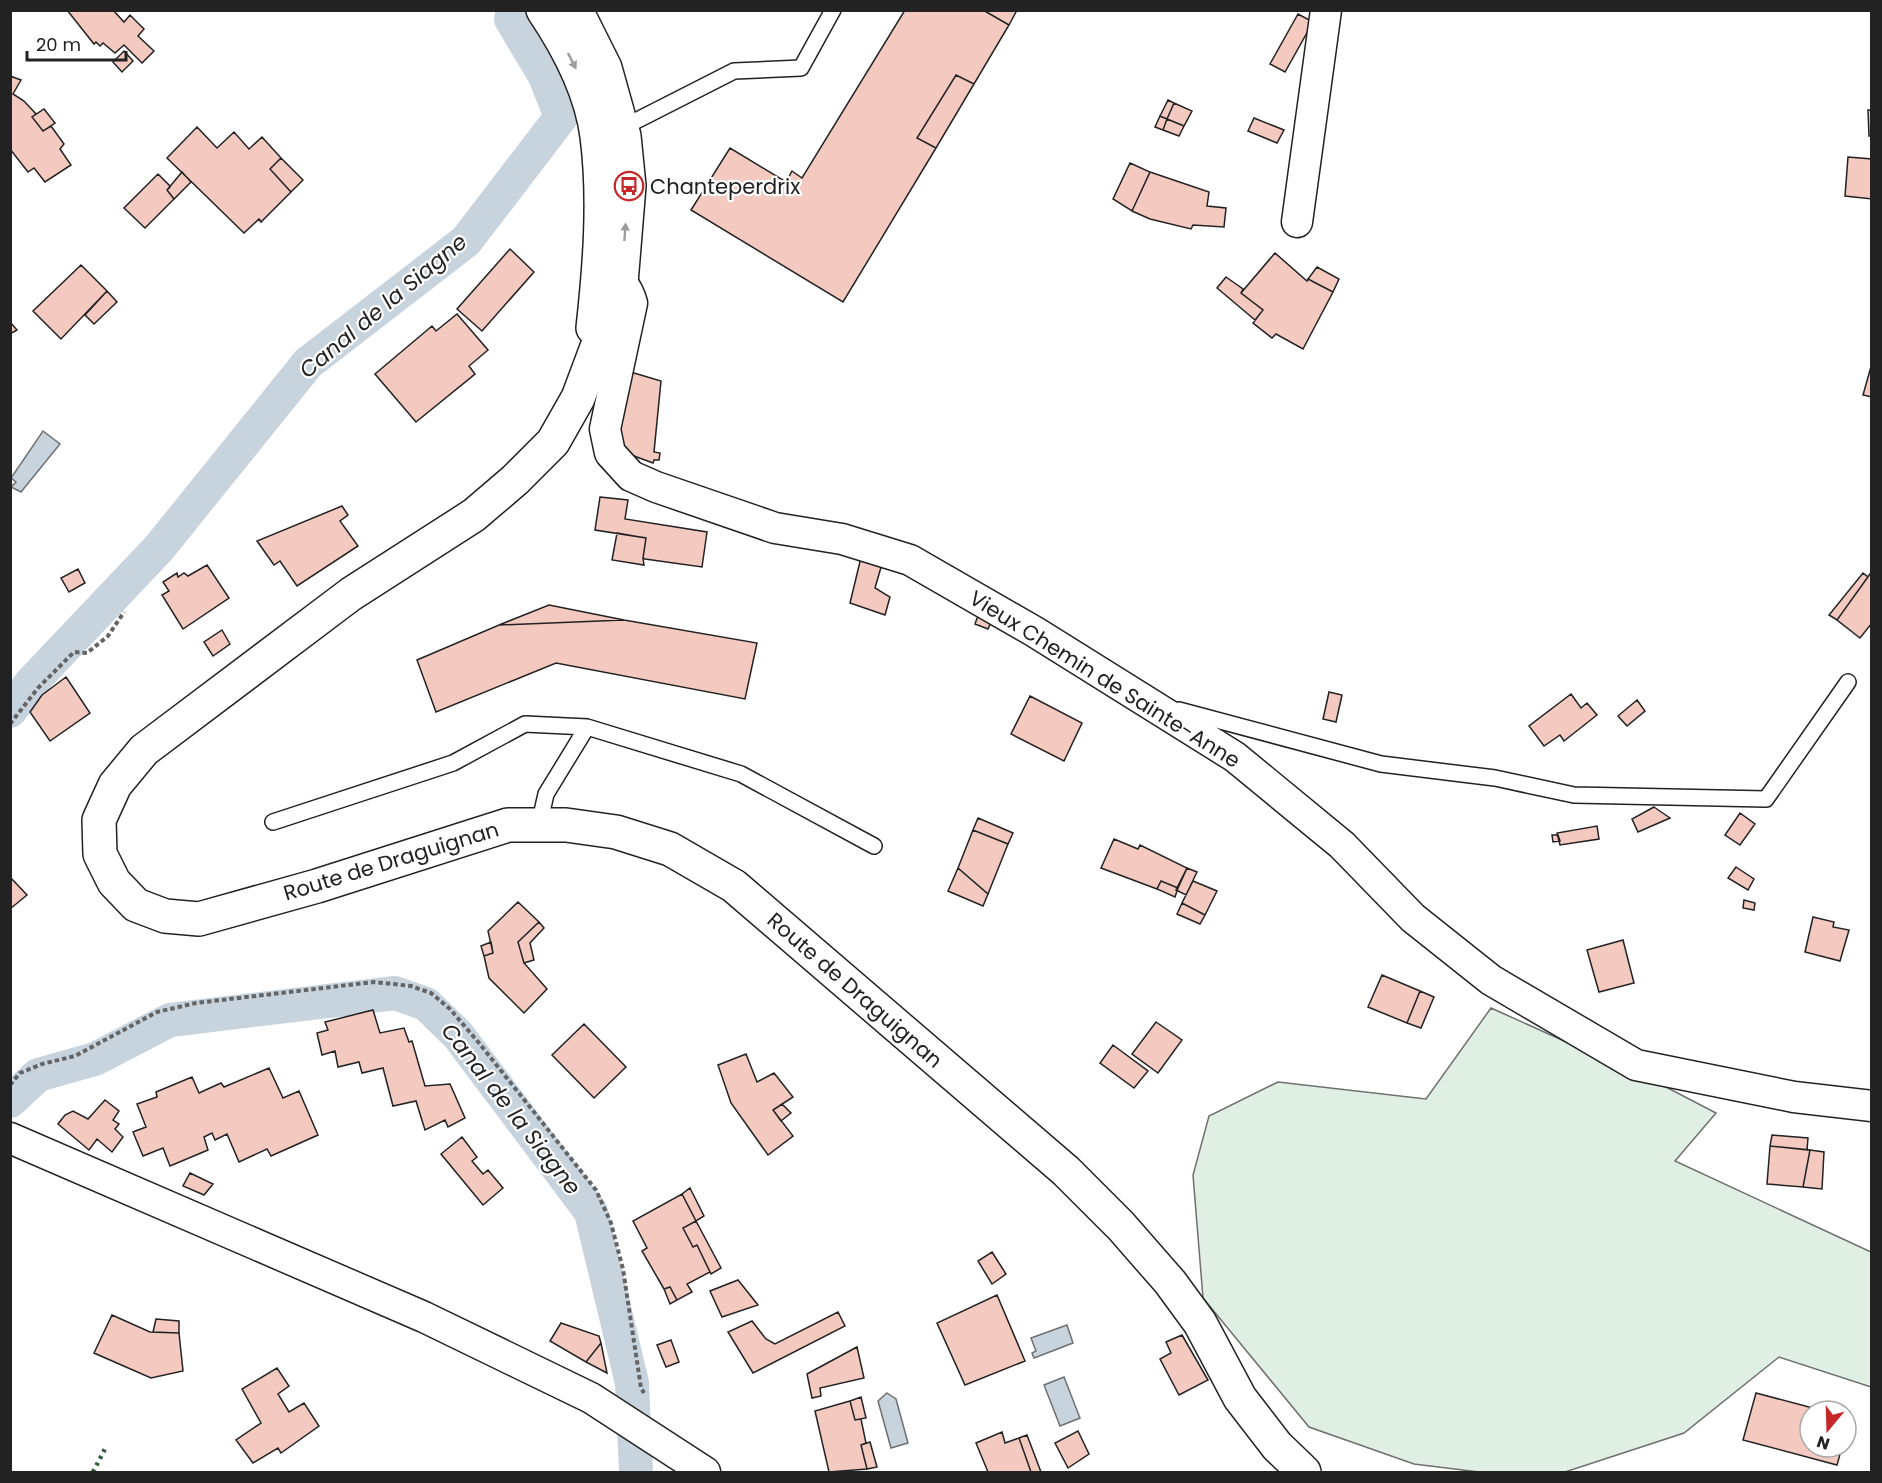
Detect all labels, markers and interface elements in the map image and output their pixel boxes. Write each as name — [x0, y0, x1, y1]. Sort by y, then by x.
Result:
scale bar — [27, 24, 126, 62]
text: 20 m — [36, 32, 81, 57]
one-way arrow — [567, 53, 577, 70]
bus stop icon: Chanteperdrix — [613, 170, 645, 202]
place label: Chanteperdrix — [650, 172, 800, 201]
one-way arrow — [620, 222, 630, 241]
water label: Canal de la Siagne — [292, 227, 474, 385]
street label: Vieux Chemin de Sainte-Anne — [964, 583, 1246, 775]
street label: Route de Draguignan — [280, 814, 502, 908]
street label: Route de Draguignan — [761, 906, 949, 1074]
water label: Canal de la Siagne — [434, 1017, 588, 1201]
north arrow — [1798, 1399, 1858, 1459]
text: N — [1814, 1430, 1833, 1456]

